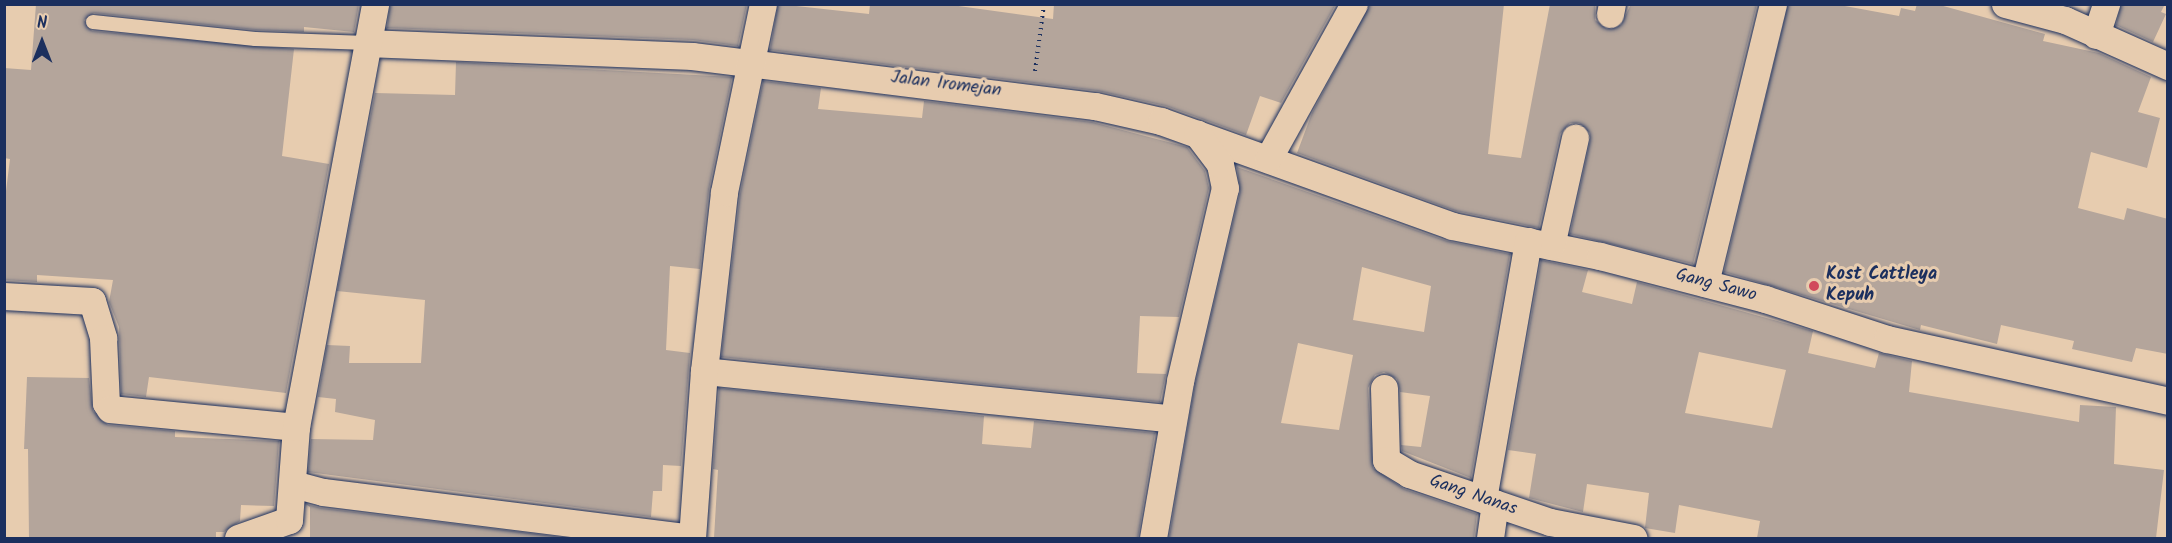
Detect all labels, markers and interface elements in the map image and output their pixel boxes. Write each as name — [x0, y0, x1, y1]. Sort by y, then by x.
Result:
text: N — [37, 11, 47, 36]
north arrow — [12, 12, 72, 72]
street label: Jalan Iromejan — [889, 68, 1003, 102]
street label: Gang Sawo — [1673, 265, 1759, 307]
place label: Kost Cattleya Kepuh — [1826, 265, 1937, 308]
marker: Kost Cattleya Kepuh — [1807, 279, 1821, 293]
street label: Gang Nanas — [1426, 471, 1520, 521]

